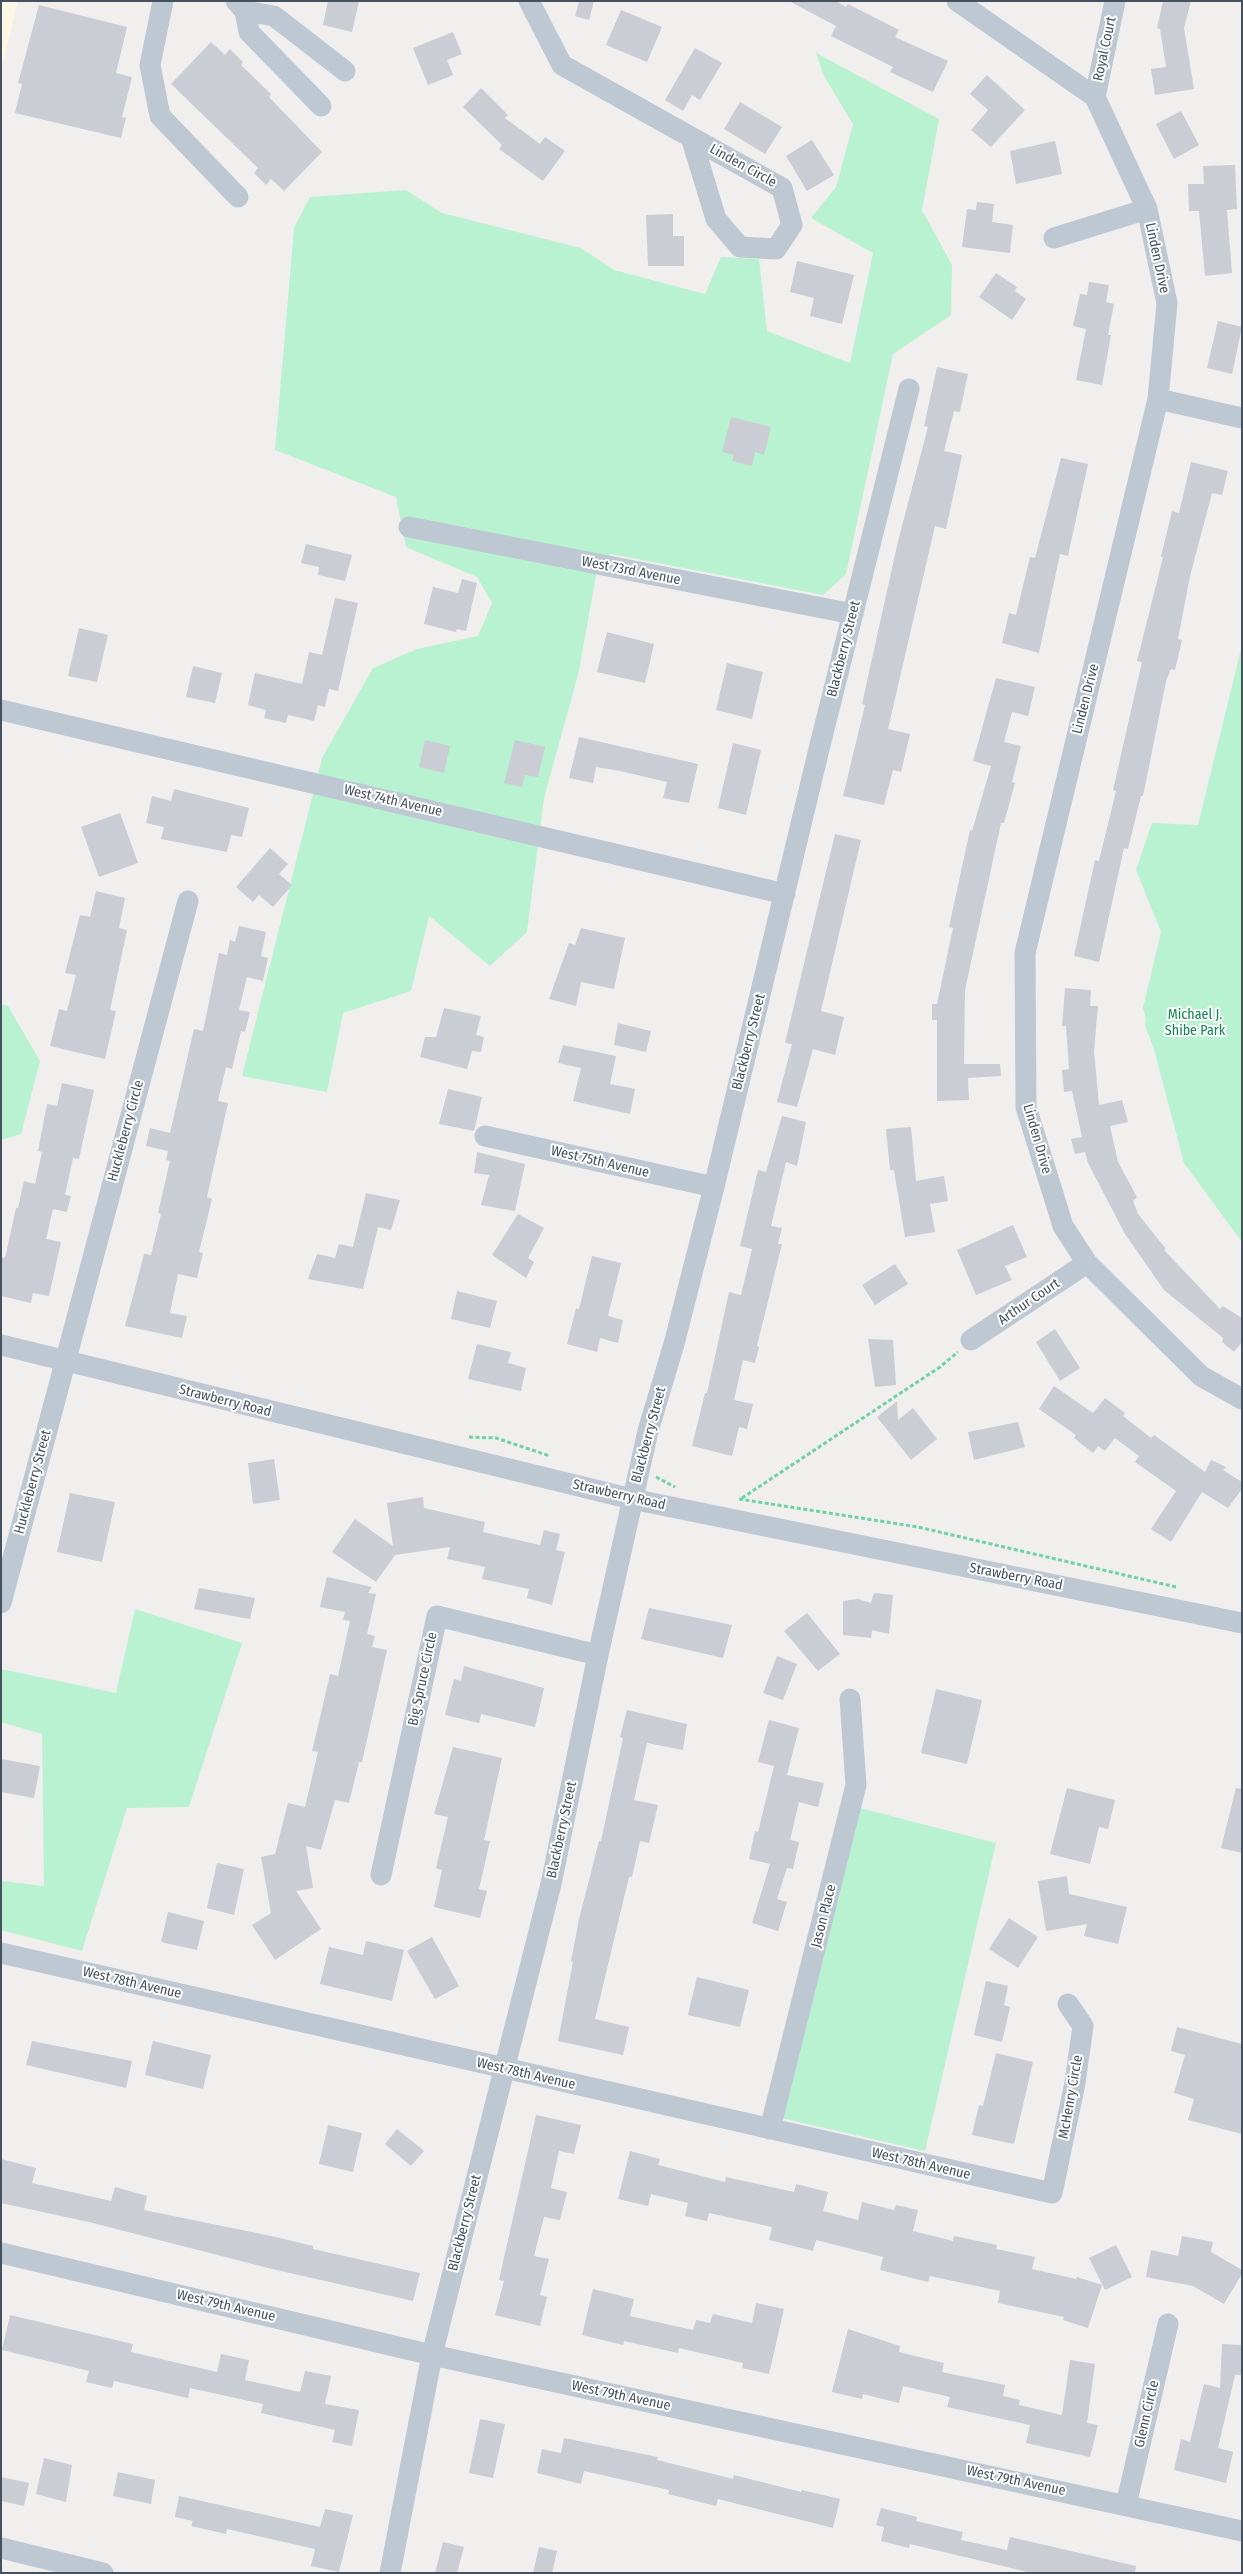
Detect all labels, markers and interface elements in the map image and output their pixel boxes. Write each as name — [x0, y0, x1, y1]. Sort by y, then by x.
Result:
street label: Royal Court — [1090, 15, 1120, 83]
street label: Linden Circle — [707, 141, 779, 191]
street label: Linden Drive — [1141, 221, 1173, 295]
street label: West 73rd Avenue — [580, 553, 682, 589]
street label: Blackberry Street — [824, 599, 864, 699]
street label: Linden Drive — [1069, 662, 1103, 736]
street label: West 74th Avenue — [342, 782, 444, 820]
street label: Blackberry Street — [729, 992, 769, 1092]
park label: Michael J. Shibe Park — [1165, 1007, 1225, 1040]
street label: Huckleberry Circle — [104, 1079, 148, 1183]
street label: Linden Drive — [1019, 1102, 1055, 1176]
street label: West 75th Avenue — [549, 1143, 651, 1181]
street label: Arthur Court — [995, 1275, 1063, 1329]
street label: Strawberry Road — [177, 1381, 273, 1421]
street label: Blackberry Street — [628, 1385, 670, 1485]
street label: Huckleberry Street — [11, 1428, 55, 1536]
street label: Strawberry Road — [571, 1476, 667, 1514]
street label: Strawberry Road — [968, 1560, 1064, 1594]
street label: Big Spruce Circle — [405, 1631, 441, 1727]
street label: Blackberry Street — [544, 1780, 580, 1880]
street label: Jason Place — [808, 1882, 840, 1950]
street label: West 78th Avenue — [81, 1963, 183, 2003]
street label: West 78th Avenue — [475, 2054, 577, 2094]
street label: McHenry Circle — [1055, 2054, 1087, 2140]
street label: West 78th Avenue — [870, 2144, 972, 2184]
street label: Blackberry Street — [445, 2173, 485, 2273]
street label: West 79th Avenue — [175, 2286, 277, 2326]
street label: West 79th Avenue — [570, 2377, 672, 2415]
street label: Glenn Circle — [1131, 2379, 1163, 2449]
street label: West 79th Avenue — [965, 2462, 1067, 2500]

